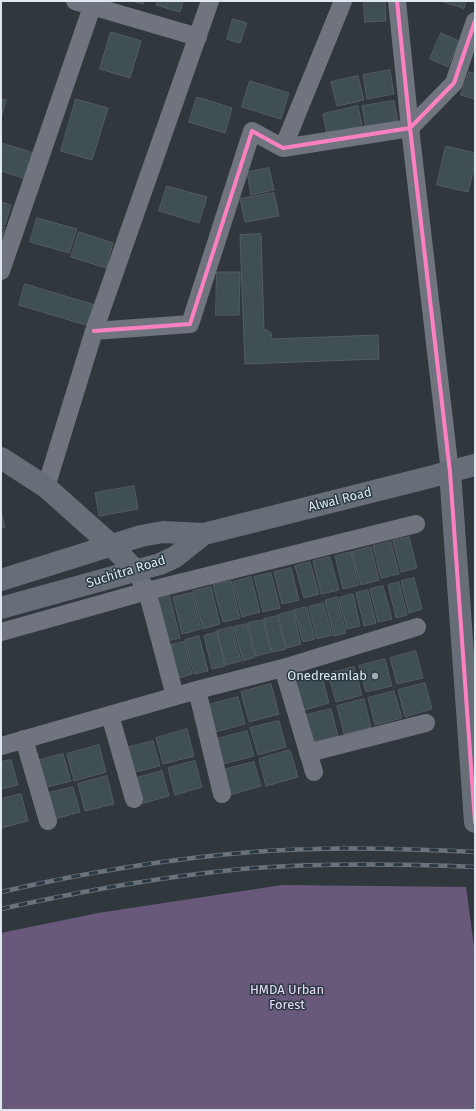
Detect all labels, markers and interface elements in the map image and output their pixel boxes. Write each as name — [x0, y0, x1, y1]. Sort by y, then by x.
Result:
street label: Alwal Road — [307, 485, 373, 515]
street label: Suchitra Road — [85, 553, 167, 591]
place label: Onedreamlab — [287, 668, 367, 684]
marker: Onedreamlab — [370, 671, 380, 681]
park label: HMDA Urban Forest — [250, 982, 324, 1013]

